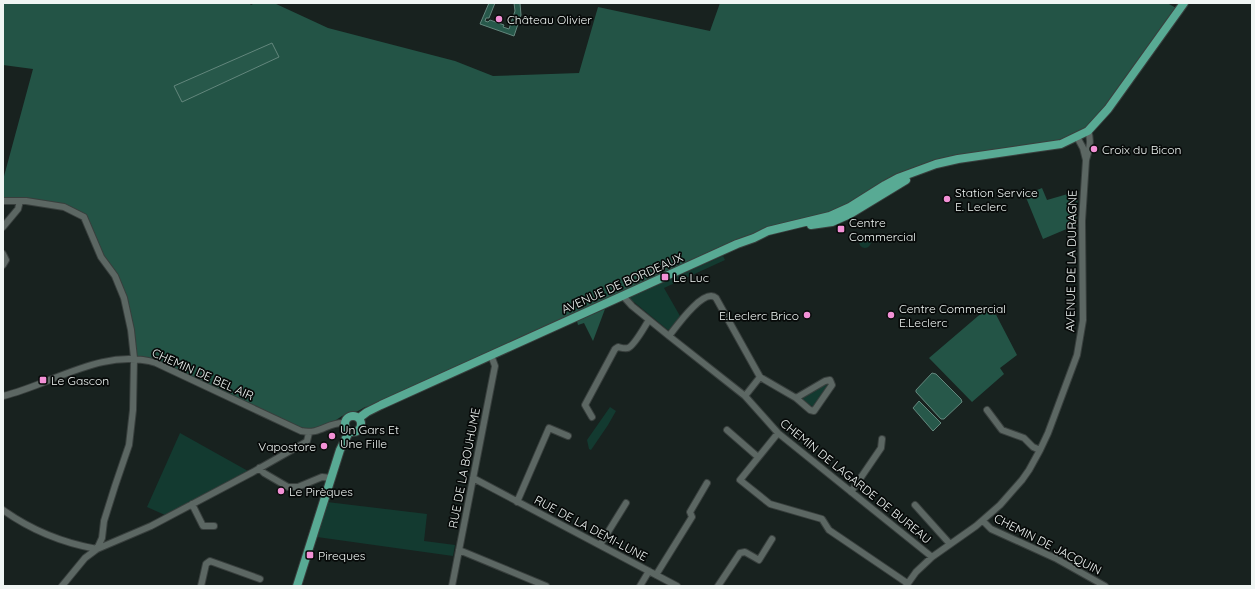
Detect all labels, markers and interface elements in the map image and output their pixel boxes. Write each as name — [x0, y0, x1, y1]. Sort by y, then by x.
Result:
place label: Château Olivier — [507, 12, 592, 27]
marker: Château Olivier — [494, 14, 504, 24]
place label: Croix du Bicon — [1102, 142, 1181, 157]
marker: Croix du Bicon — [1089, 144, 1099, 154]
place label: Station Service E. Leclerc — [955, 185, 1038, 214]
street label: AVENUE DE LA DURAGNE — [1062, 190, 1080, 332]
marker: Station Service E. Leclerc — [942, 194, 952, 204]
place label: Centre Commercial — [849, 215, 916, 244]
marker: Centre Commercial — [836, 224, 846, 234]
street label: AVENUE DE BORDEAUX — [559, 249, 685, 317]
place label: Le Luc — [673, 270, 709, 285]
marker: Le Luc — [660, 272, 670, 282]
place label: Centre Commercial E.Leclerc — [899, 301, 1006, 330]
place label: E.Leclerc Brico — [719, 308, 799, 323]
marker: E.Leclerc Brico — [802, 310, 812, 320]
marker: Centre Commercial E.Leclerc — [886, 310, 896, 320]
street label: CHEMIN DE BEL AIR — [150, 345, 256, 403]
place label: Le Gascon — [51, 373, 109, 388]
marker: Le Gascon — [38, 375, 48, 385]
street label: RUE DE LA BOUHUME — [445, 406, 483, 529]
street label: CHEMIN DE LAGARDE DE BUREAU — [777, 415, 935, 547]
place label: Un Gars Et Une Fille — [340, 422, 399, 451]
marker: Un Gars Et Une Fille — [327, 431, 337, 441]
place label: Vapostore — [258, 439, 316, 454]
marker: Vapostore — [319, 441, 329, 451]
place label: Le Pirèques — [289, 484, 353, 499]
marker: Le Pirèques — [276, 486, 286, 496]
street label: RUE DE LA DEMI-LUNE — [532, 492, 650, 564]
street label: CHEMIN DE JACQUIN — [992, 510, 1104, 578]
place label: Pireques — [318, 548, 366, 563]
marker: Pireques — [305, 550, 315, 560]

